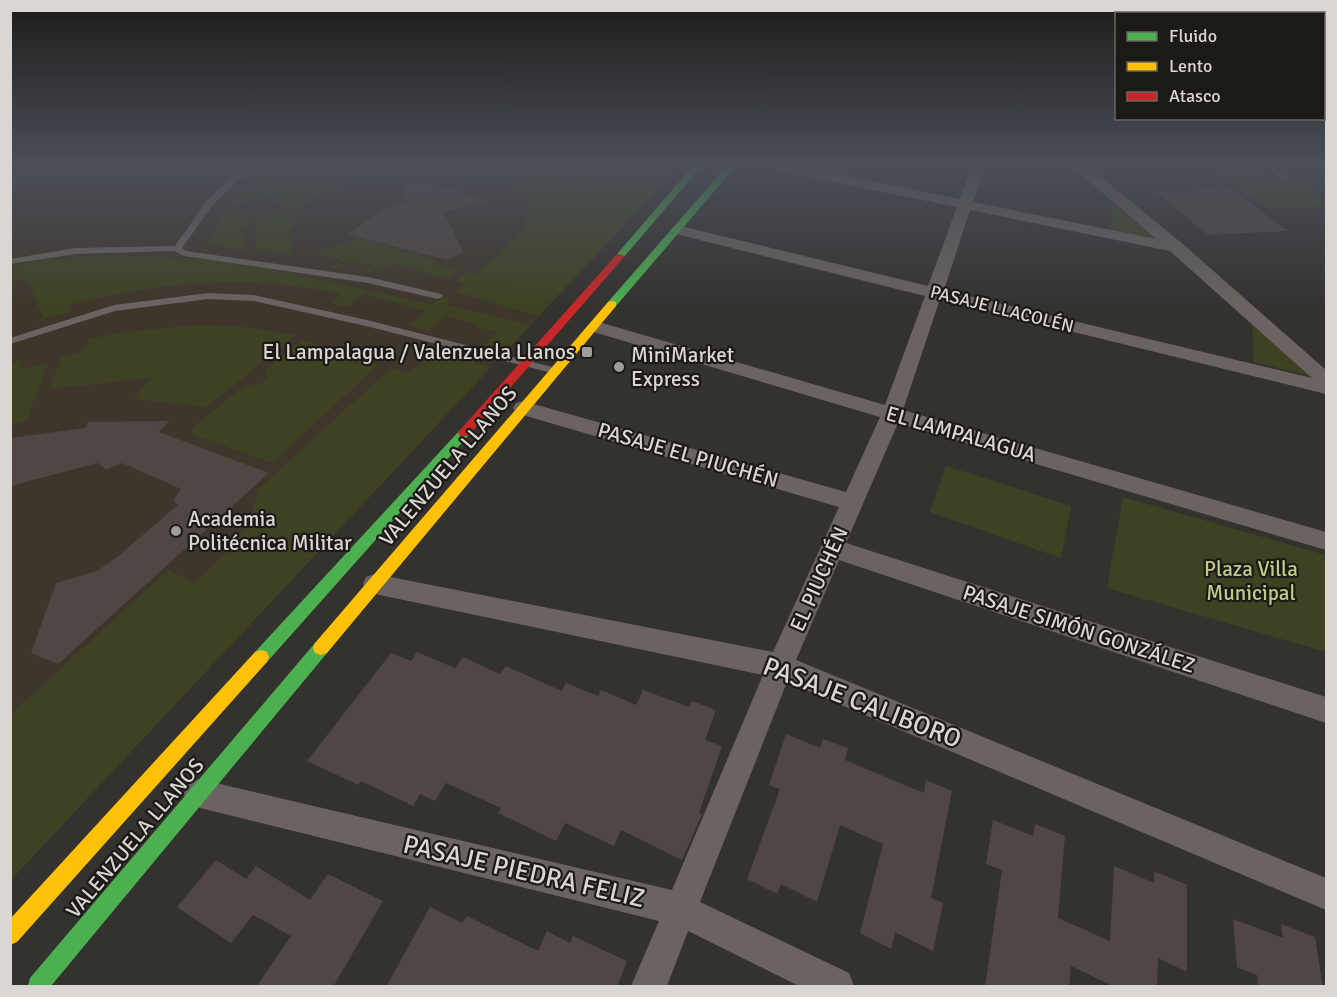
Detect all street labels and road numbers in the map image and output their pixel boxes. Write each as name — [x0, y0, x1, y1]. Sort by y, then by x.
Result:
street label: PASAJE LLACOLÉN — [928, 281, 1076, 337]
street label: VALENZUELA LLANOS — [374, 381, 522, 551]
street label: EL LAMPALAGUA — [883, 400, 1039, 468]
street label: PASAJE EL PIUCHÉN — [595, 417, 781, 493]
street label: EL PIUCHÉN — [784, 522, 854, 636]
street label: PASAJE SIMÓN GONZÁLEZ — [960, 579, 1198, 679]
street label: PASAJE CALIBORO — [758, 651, 966, 755]
street label: VALENZUELA LLANOS — [61, 753, 209, 923]
street label: PASAJE PIEDRA FELIZ — [400, 829, 648, 915]

